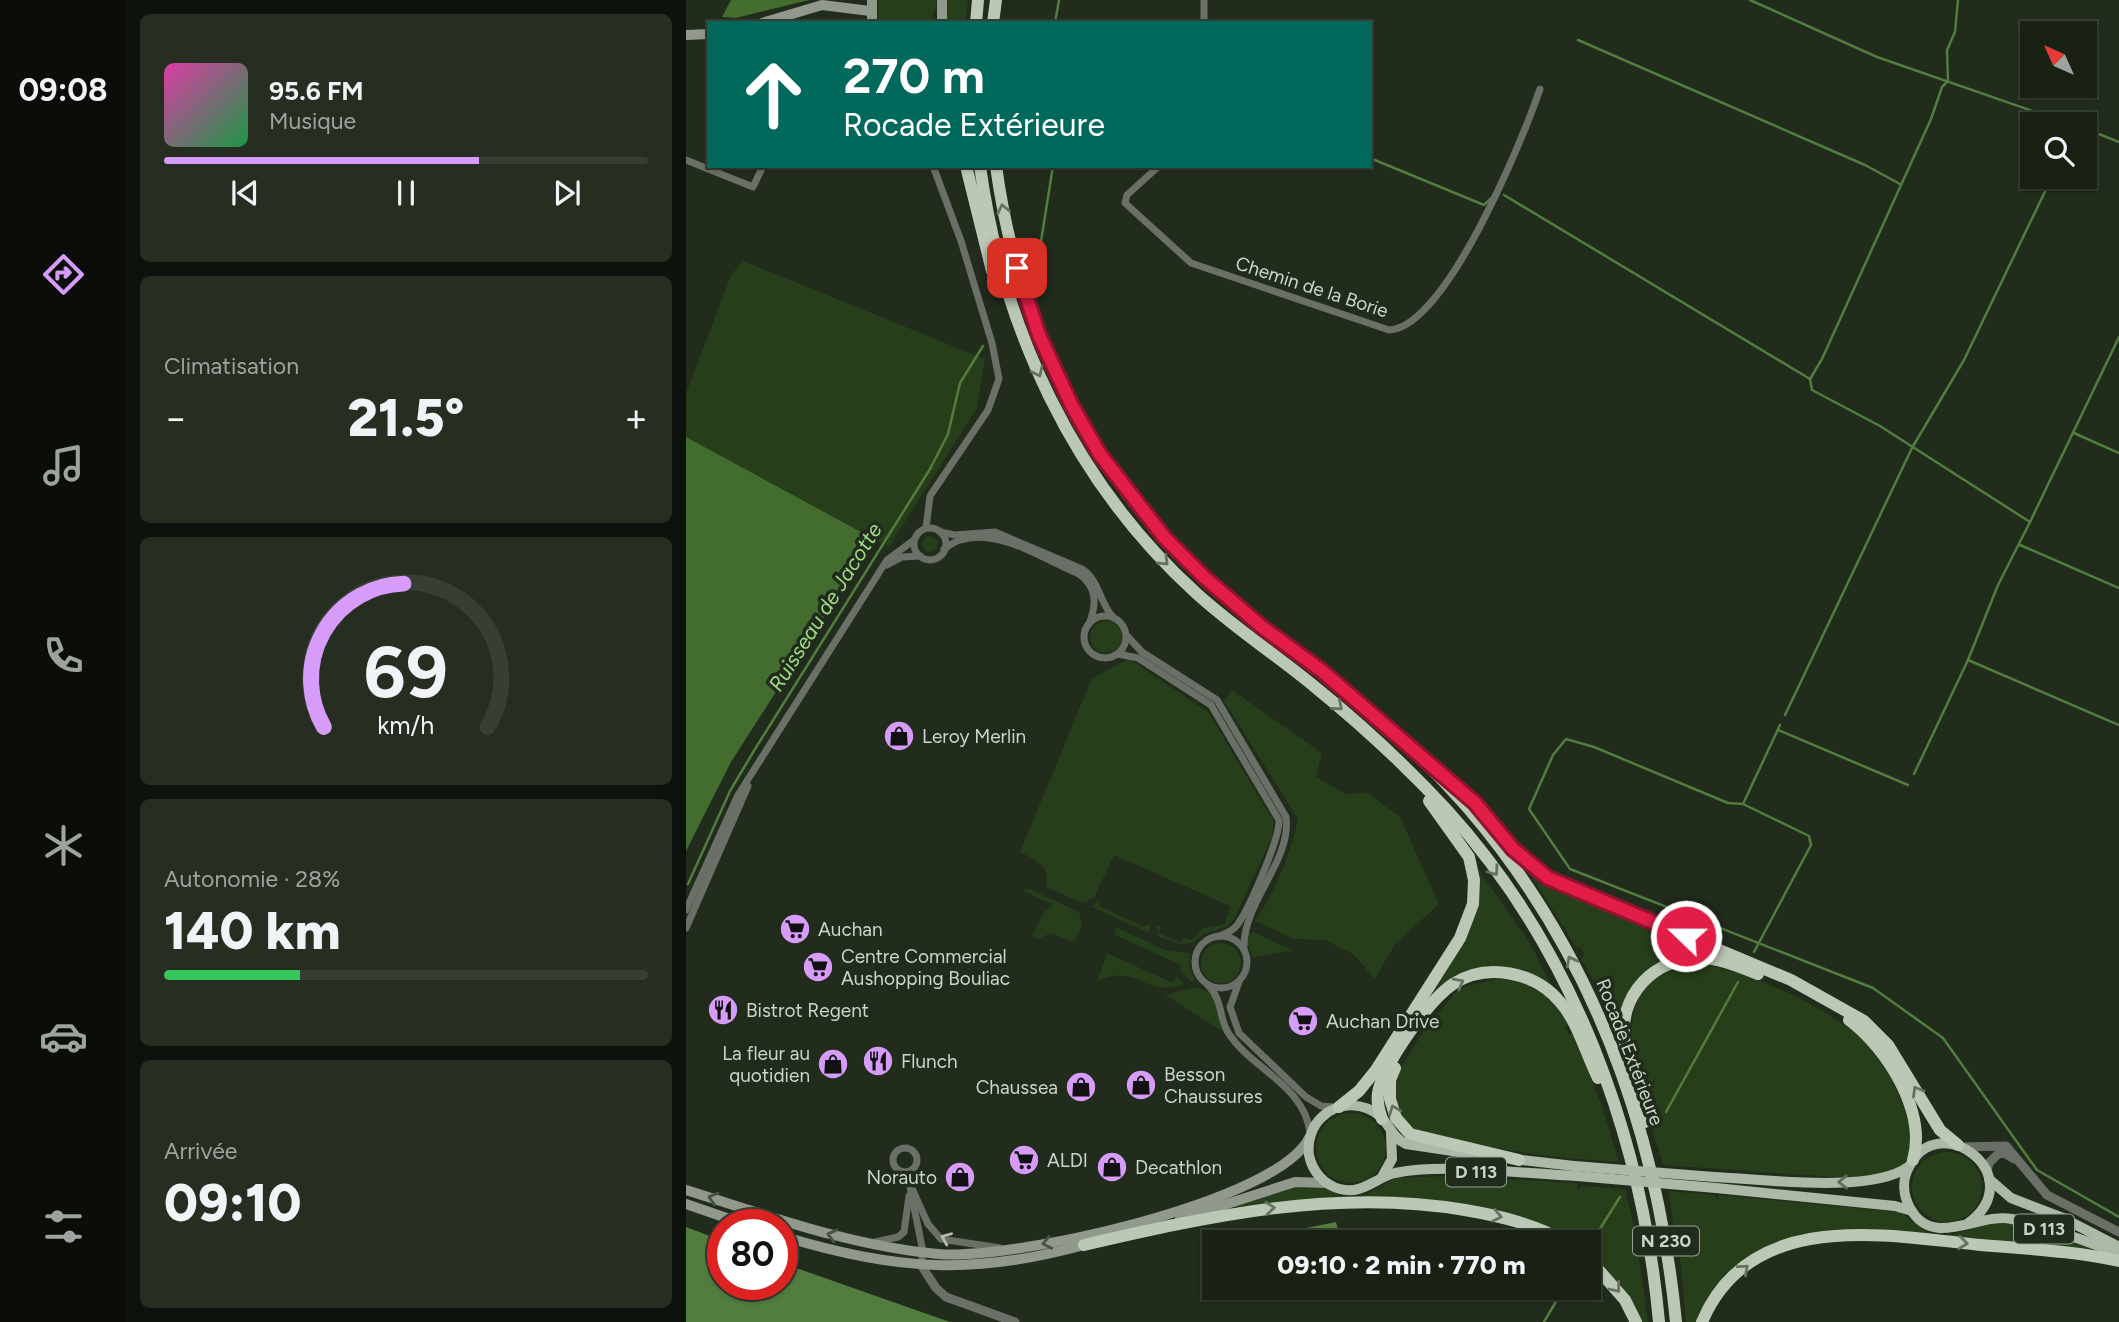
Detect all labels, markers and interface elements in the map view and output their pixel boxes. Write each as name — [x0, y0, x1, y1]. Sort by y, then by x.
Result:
north arrow — [2020, 21, 2096, 98]
map controls — [2020, 21, 2097, 189]
text: 270 m — [843, 46, 985, 105]
icon: ahead — [728, 49, 819, 140]
text: 09:08 — [18, 71, 108, 109]
text: 95.6 FM — [269, 75, 364, 107]
text: Rocade Extérieure — [843, 106, 1105, 144]
text: Musique — [269, 107, 356, 135]
button: search — [2020, 112, 2097, 189]
icon: previous — [226, 174, 264, 212]
icon: pause — [387, 174, 425, 212]
icon: next — [548, 174, 586, 212]
one-way arrow — [996, 203, 1011, 215]
pin — [987, 238, 1047, 298]
icon: arrive — [998, 249, 1036, 287]
icon: directions — [39, 250, 88, 299]
street label: Chemin de la Borie — [1233, 251, 1391, 323]
text: Climatisation — [164, 352, 299, 380]
one-way arrow — [1030, 365, 1044, 377]
text: 21.5° — [348, 387, 464, 449]
text: − — [164, 395, 188, 441]
text: + — [624, 395, 648, 441]
icon: music — [39, 441, 88, 490]
water label: Ruisseau de Jacotte — [763, 518, 887, 696]
one-way arrow — [1155, 552, 1168, 565]
text: 69 — [364, 628, 448, 715]
icon: phone — [39, 631, 88, 680]
one-way arrow — [1330, 698, 1343, 710]
text: km/h — [377, 710, 435, 740]
shop icon: Leroy Merlin — [882, 719, 916, 753]
place label: Leroy Merlin — [922, 725, 1026, 748]
icon: climate — [39, 821, 88, 870]
one-way arrow — [1486, 863, 1498, 876]
text: Autonomie · 28% — [164, 865, 340, 893]
position arrow — [1649, 899, 1723, 973]
text: 140 km — [164, 900, 341, 962]
supermarket icon: Auchan — [778, 912, 812, 946]
place label: Auchan — [818, 918, 883, 941]
place label: Centre Commercial Aushopping Bouliac — [841, 945, 1010, 990]
supermarket icon: Centre Commercial Aushopping Bouliac — [801, 950, 835, 984]
one-way arrow — [1566, 955, 1580, 968]
street label: Rocade Extérieure — [1591, 975, 1669, 1129]
one-way arrow — [1452, 977, 1465, 991]
restaurant icon: Bistrot Regent — [706, 993, 740, 1027]
place label: Bistrot Regent — [746, 999, 869, 1022]
supermarket icon: Auchan Drive — [1286, 1004, 1320, 1038]
place label: Auchan Drive — [1326, 1010, 1439, 1033]
icon: car — [39, 1012, 88, 1061]
place label: La fleur au quotidien — [722, 1042, 810, 1087]
restaurant icon: Flunch — [861, 1044, 895, 1078]
shop icon: La fleur au quotidien — [816, 1047, 850, 1081]
place label: Flunch — [901, 1050, 958, 1073]
place label: Besson Chaussures — [1164, 1063, 1263, 1108]
shop icon: Besson Chaussures — [1124, 1068, 1158, 1102]
shop icon: Chaussea — [1064, 1070, 1098, 1104]
place label: Chaussea — [976, 1076, 1058, 1099]
one-way arrow — [1912, 1086, 1925, 1099]
one-way arrow — [1388, 1104, 1402, 1117]
text: Arrivée — [164, 1137, 237, 1165]
supermarket icon: ALDI — [1007, 1143, 1041, 1177]
place label: ALDI — [1047, 1149, 1088, 1172]
shop icon: Decathlon — [1095, 1150, 1129, 1184]
place label: Decathlon — [1135, 1156, 1222, 1179]
road number: D 113 — [1446, 1157, 1506, 1186]
shop icon: Norauto — [943, 1160, 977, 1194]
place label: Norauto — [866, 1166, 937, 1189]
text: 09:10 — [164, 1172, 301, 1234]
one-way arrow — [1837, 1174, 1848, 1190]
one-way arrow — [707, 1192, 719, 1207]
one-way arrow — [1265, 1201, 1276, 1216]
icon: filters — [39, 1202, 88, 1251]
one-way arrow — [1491, 1208, 1503, 1223]
speed limit sign: 80 — [707, 1209, 798, 1300]
road number: D 113 — [2014, 1214, 2074, 1244]
road number: N 230 — [1633, 1226, 1699, 1256]
one-way arrow — [826, 1228, 838, 1243]
one-way arrow — [941, 1233, 953, 1247]
one-way arrow — [1041, 1235, 1053, 1250]
one-way arrow — [1958, 1235, 1969, 1250]
text: 09:10 · 2 min · 770 m — [1277, 1249, 1526, 1281]
one-way arrow — [1736, 1265, 1749, 1277]
one-way arrow — [1608, 1280, 1621, 1293]

